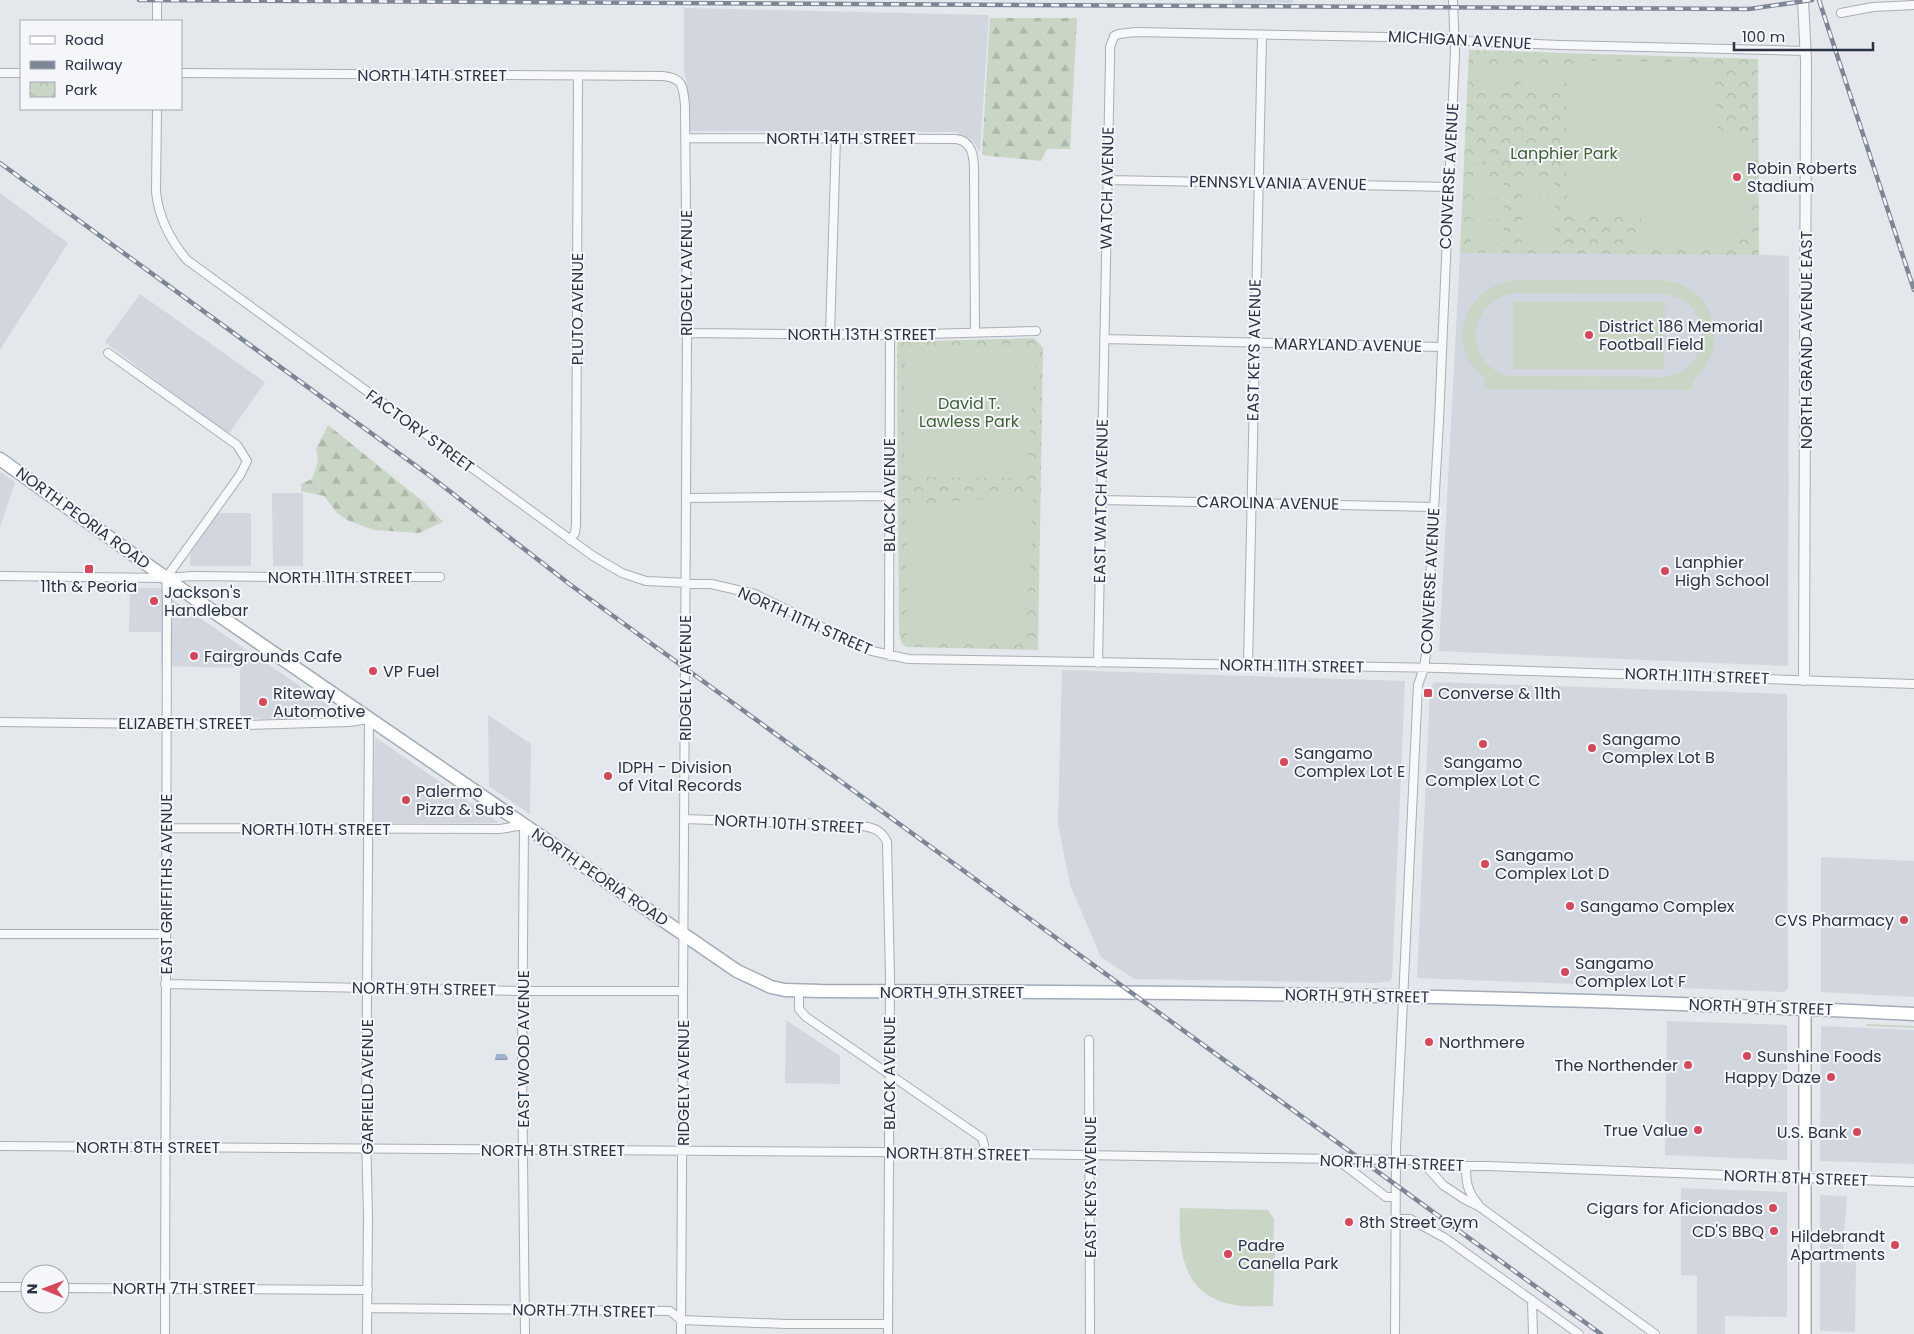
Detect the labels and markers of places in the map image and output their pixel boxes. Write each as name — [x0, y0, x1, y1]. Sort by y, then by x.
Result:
place label: Robin Roberts Stadium — [1747, 157, 1857, 198]
marker: Robin Roberts Stadium — [1731, 171, 1743, 183]
place label: District 186 Memorial Football Field — [1599, 315, 1763, 356]
marker: District 186 Memorial Football Field — [1583, 329, 1595, 341]
place label: Lanphier High School — [1675, 551, 1769, 592]
marker: 11th & Peoria — [83, 563, 95, 575]
marker: Lanphier High School — [1659, 565, 1671, 577]
place label: 11th & Peoria — [41, 575, 137, 598]
place label: Jackson's Handlebar — [164, 581, 248, 622]
marker: Jackson's Handlebar — [148, 595, 160, 607]
place label: Fairgrounds Cafe — [204, 645, 342, 668]
marker: Fairgrounds Cafe — [188, 650, 200, 662]
place label: VP Fuel — [383, 660, 440, 683]
marker: VP Fuel — [367, 665, 379, 677]
place label: Riteway Automotive — [273, 682, 366, 723]
place label: Converse & 11th — [1438, 682, 1561, 705]
marker: Converse & 11th — [1422, 687, 1434, 699]
marker: Riteway Automotive — [257, 696, 269, 708]
place label: Sangamo Complex Lot B — [1602, 728, 1715, 769]
marker: Sangamo Complex Lot C — [1477, 738, 1489, 750]
place label: Sangamo Complex Lot E — [1294, 742, 1405, 783]
marker: Sangamo Complex Lot B — [1586, 742, 1598, 754]
place label: Sangamo Complex Lot C — [1425, 751, 1541, 792]
place label: IDPH - Division of Vital Records — [618, 756, 742, 797]
marker: Sangamo Complex Lot E — [1278, 756, 1290, 768]
marker: IDPH - Division of Vital Records — [602, 770, 614, 782]
place label: Palermo Pizza & Subs — [416, 780, 514, 821]
marker: Palermo Pizza & Subs — [400, 794, 412, 806]
place label: Sangamo Complex Lot D — [1495, 844, 1609, 885]
marker: Sangamo Complex Lot D — [1479, 858, 1491, 870]
place label: Sangamo Complex — [1580, 895, 1735, 918]
marker: Sangamo Complex — [1564, 900, 1576, 912]
place label: CVS Pharmacy — [1775, 909, 1894, 932]
marker: CVS Pharmacy — [1898, 914, 1910, 926]
place label: Sangamo Complex Lot F — [1575, 952, 1686, 993]
marker: Sangamo Complex Lot F — [1559, 966, 1571, 978]
place label: Northmere — [1439, 1031, 1525, 1054]
marker: Northmere — [1423, 1036, 1435, 1048]
place label: Sunshine Foods — [1757, 1045, 1882, 1068]
marker: Sunshine Foods — [1741, 1050, 1753, 1062]
place label: The Northender — [1555, 1054, 1678, 1077]
marker: The Northender — [1682, 1059, 1694, 1071]
place label: Happy Daze — [1725, 1066, 1821, 1089]
marker: Happy Daze — [1825, 1071, 1837, 1083]
place label: True Value — [1603, 1119, 1688, 1142]
place label: U.S. Bank — [1777, 1121, 1848, 1144]
marker: True Value — [1692, 1124, 1704, 1136]
marker: U.S. Bank — [1851, 1126, 1863, 1138]
place label: Cigars for Aficionados — [1586, 1197, 1763, 1220]
marker: Cigars for Aficionados — [1767, 1202, 1779, 1214]
place label: 8th Street Gym — [1359, 1211, 1479, 1234]
marker: 8th Street Gym — [1343, 1216, 1355, 1228]
place label: CD'S BBQ — [1692, 1220, 1764, 1243]
marker: CD'S BBQ — [1768, 1225, 1780, 1237]
place label: Hildebrandt Apartments — [1790, 1225, 1885, 1266]
place label: Padre Canella Park — [1238, 1234, 1339, 1275]
marker: Hildebrandt Apartments — [1889, 1239, 1901, 1251]
marker: Padre Canella Park — [1222, 1248, 1234, 1260]

